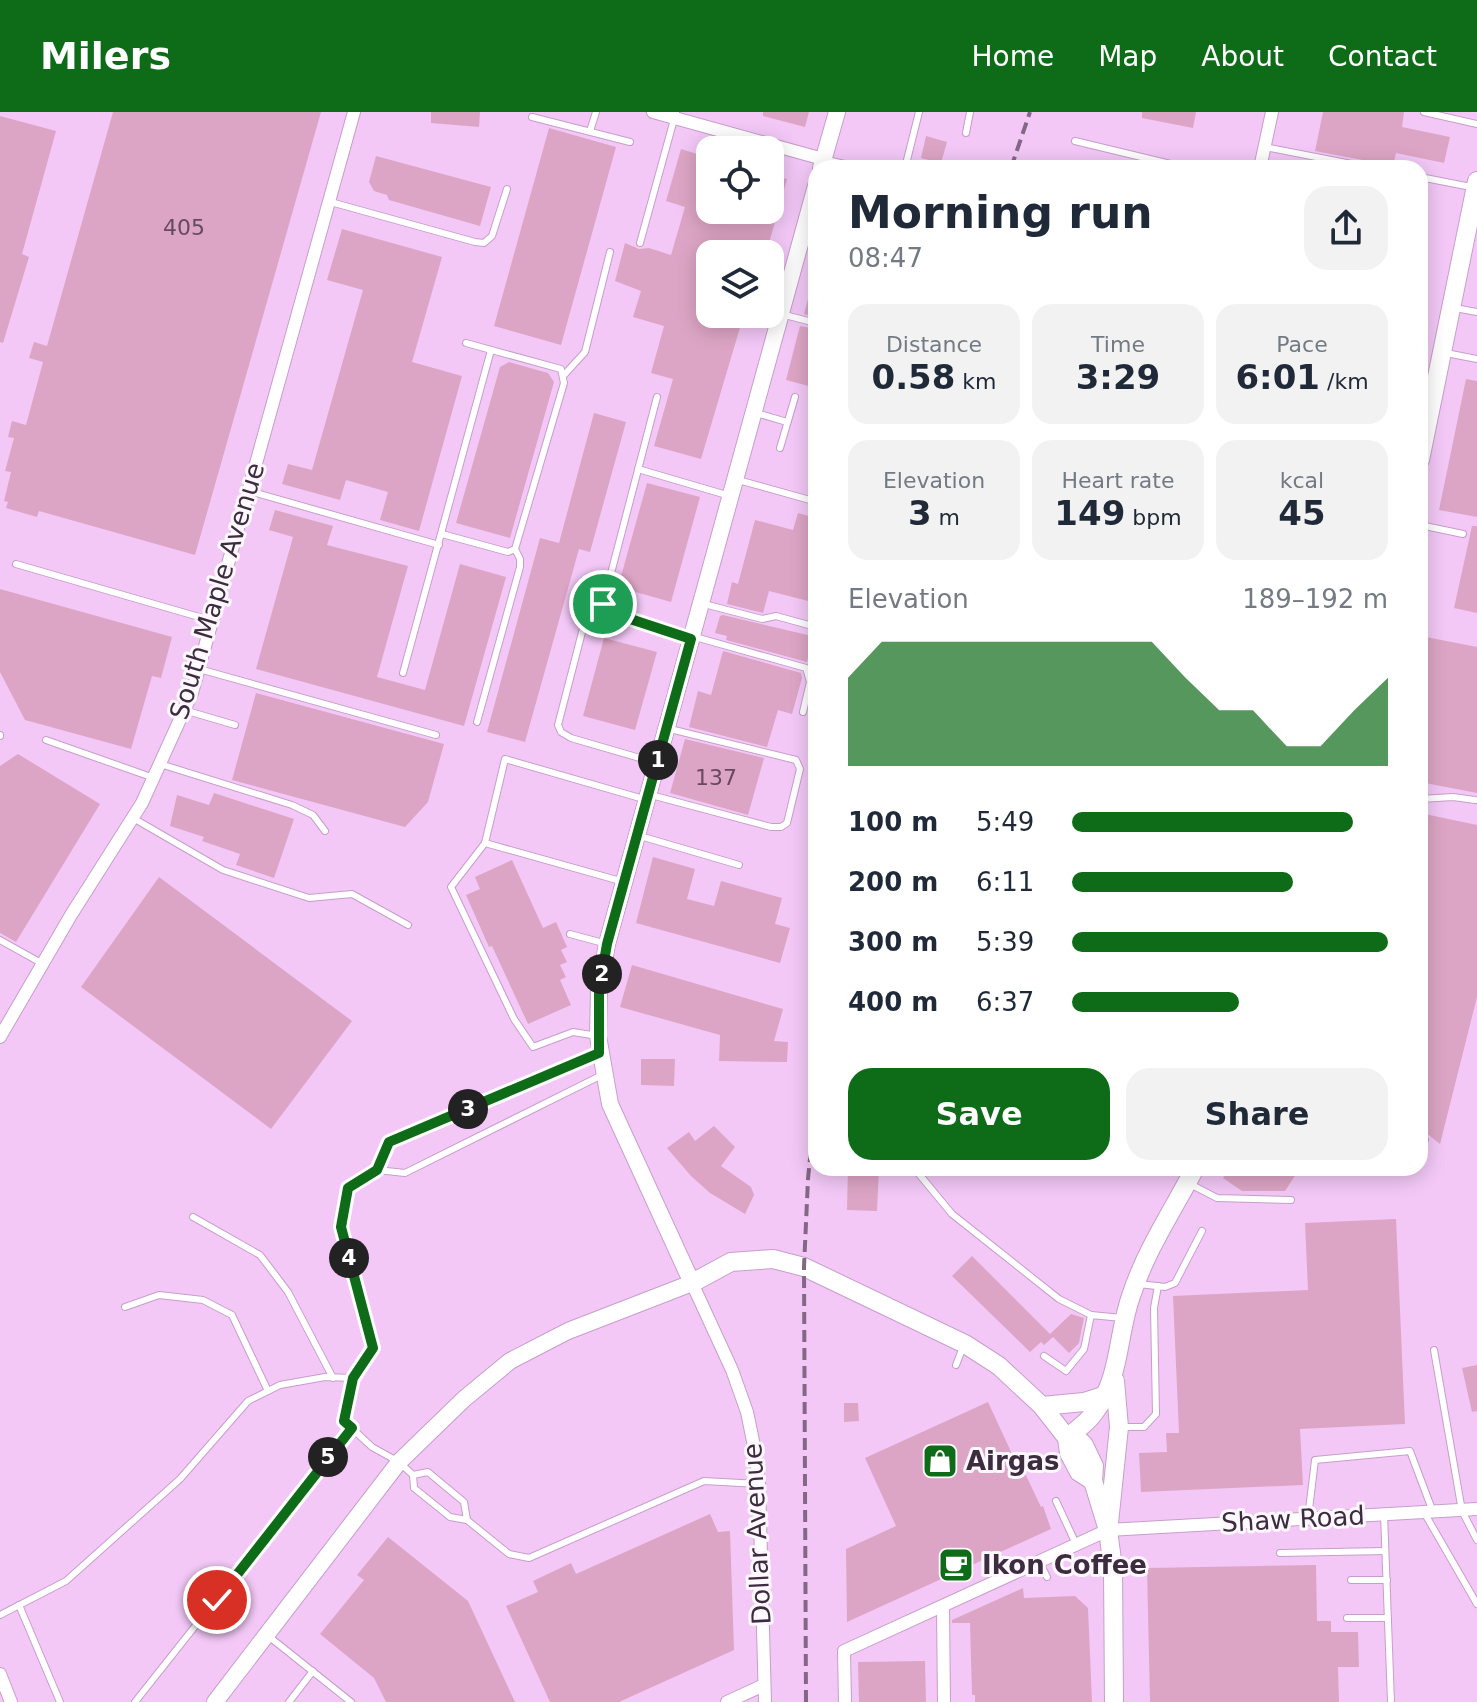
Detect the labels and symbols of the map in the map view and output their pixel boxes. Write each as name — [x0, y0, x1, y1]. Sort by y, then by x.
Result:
house number: 405 — [163, 215, 205, 240]
street label: South Maple Avenue — [164, 459, 270, 723]
pin — [569, 570, 637, 638]
pin: 1 — [638, 740, 678, 780]
house number: 137 — [695, 765, 737, 790]
pin: 2 — [582, 954, 622, 994]
pin: 3 — [448, 1089, 488, 1129]
pin: 4 — [329, 1238, 369, 1278]
pin: 5 — [308, 1437, 348, 1477]
street label: Dollar Avenue — [737, 1442, 777, 1626]
shop icon: Airgas — [921, 1442, 959, 1480]
place label: Airgas — [966, 1446, 1060, 1476]
street label: Shaw Road — [1220, 1500, 1366, 1538]
cafe icon: Ikon Coffee — [937, 1546, 975, 1584]
place label: Ikon Coffee — [982, 1550, 1147, 1580]
pin — [183, 1566, 251, 1634]

